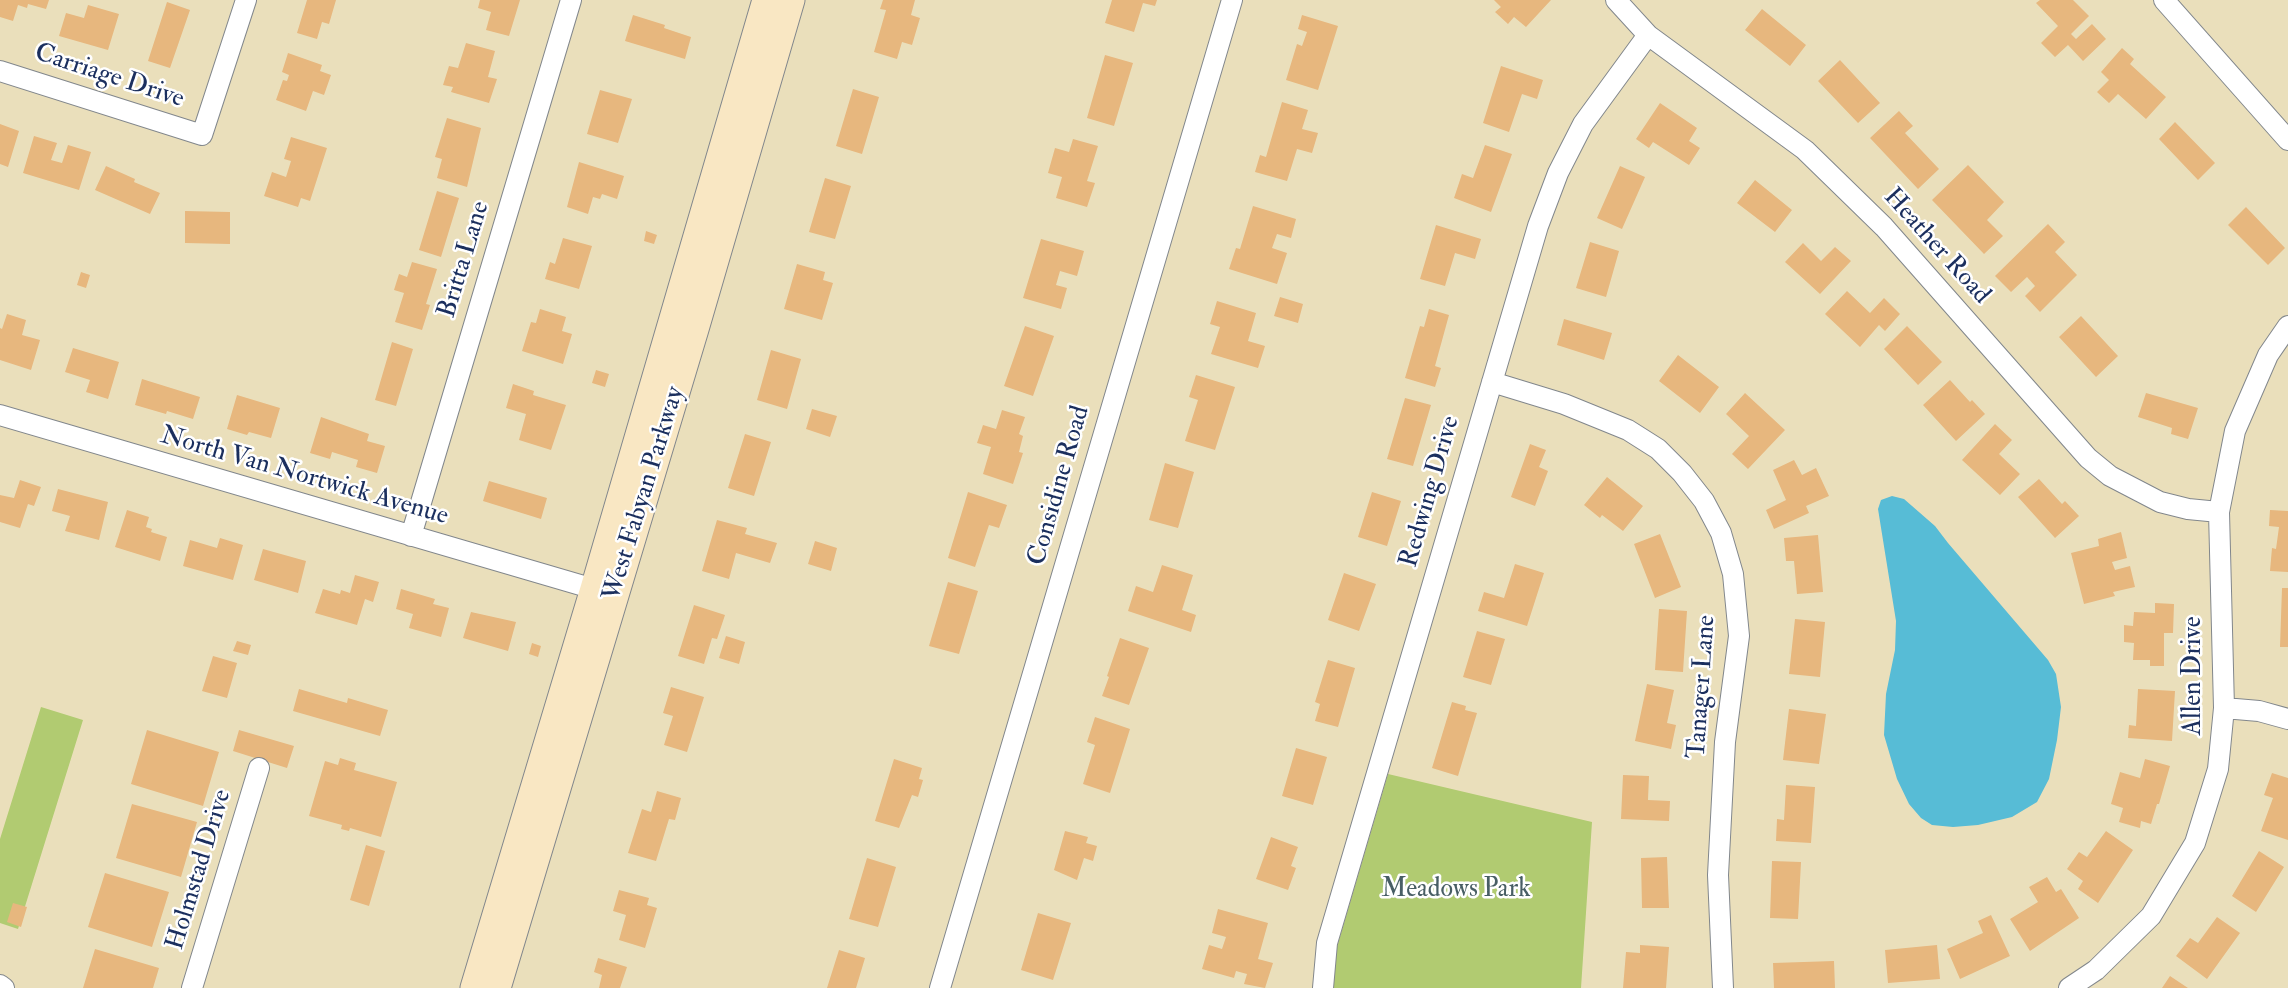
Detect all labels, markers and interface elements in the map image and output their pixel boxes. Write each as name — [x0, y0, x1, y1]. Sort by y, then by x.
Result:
street label: Carriage Drive — [30, 38, 188, 116]
street label: Heather Road — [1876, 183, 1996, 311]
street label: Britta Lane — [433, 198, 497, 322]
street label: West Fabyan Parkway — [598, 383, 692, 605]
street label: Considine Road — [1022, 403, 1098, 569]
street label: Redwing Drive — [1394, 413, 1468, 571]
street label: North Van Nortwick Avenue — [156, 421, 452, 533]
street label: Tanager Lane — [1682, 614, 1724, 760]
street label: Allen Drive — [2178, 616, 2210, 736]
street label: Holmstad Drive — [161, 786, 239, 954]
park label: Meadows Park — [1381, 874, 1531, 906]

